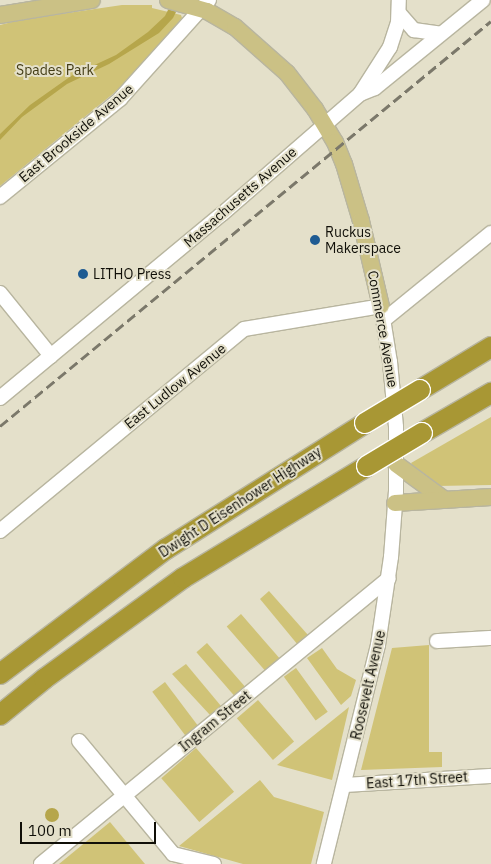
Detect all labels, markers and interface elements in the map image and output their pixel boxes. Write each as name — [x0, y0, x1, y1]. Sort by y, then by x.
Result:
park label: Spades Park — [16, 62, 94, 78]
street label: East Brookside Avenue — [15, 80, 137, 186]
street label: Massachusetts Avenue — [180, 143, 300, 251]
place label: Ruckus Makerspace — [325, 224, 401, 256]
marker: Ruckus Makerspace — [309, 234, 321, 246]
place label: LITHO Press — [93, 266, 171, 282]
marker: LITHO Press — [77, 268, 89, 280]
street label: Commerce Avenue — [364, 269, 402, 389]
street label: East Ludlow Avenue — [121, 340, 229, 432]
street label: Dwight D Eisenhower Highway — [156, 443, 324, 561]
street label: Roosevelt Avenue — [347, 629, 389, 741]
street label: Ingram Street — [176, 687, 254, 755]
street label: East 17th Street — [366, 768, 468, 792]
scale bar — [22, 812, 159, 844]
text: 100 m — [28, 821, 72, 840]

